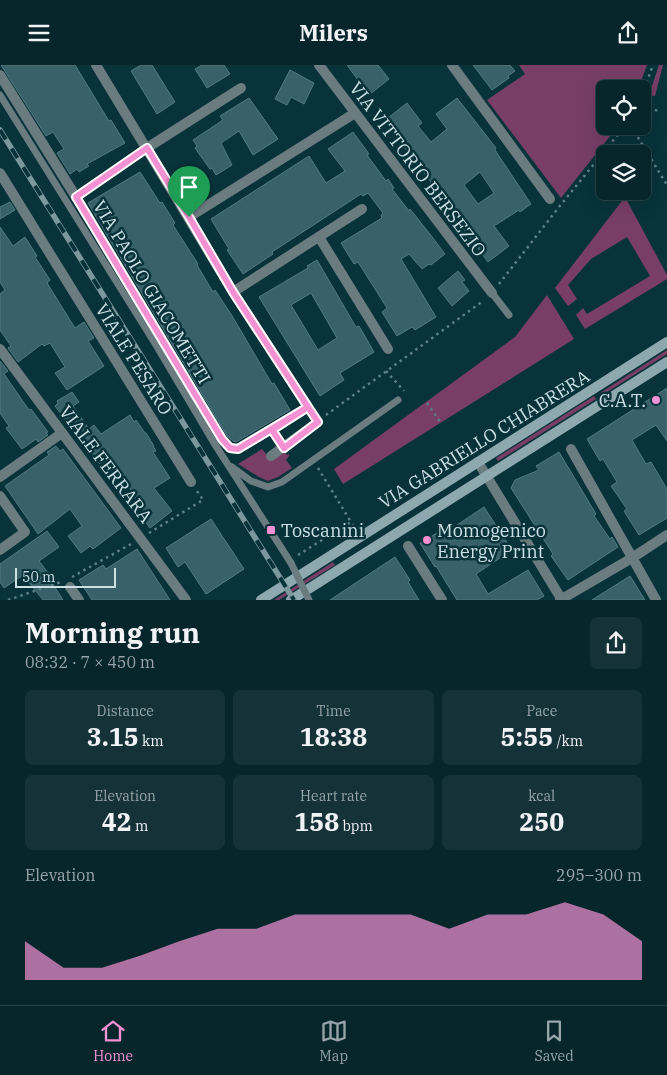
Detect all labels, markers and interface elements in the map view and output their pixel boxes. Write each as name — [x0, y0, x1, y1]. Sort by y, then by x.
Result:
text: Milers — [299, 18, 368, 47]
icon: menu — [25, 19, 53, 47]
icon: share — [614, 19, 642, 47]
street label: VIA VITTORIO BERSEZIO — [345, 77, 491, 261]
map controls — [596, 80, 651, 200]
button: locate — [596, 80, 651, 135]
button: layers — [596, 145, 651, 200]
pin — [168, 166, 210, 217]
icon: arrive — [175, 173, 203, 201]
street label: VIA PAOLO GIACOMETTI — [88, 196, 216, 388]
street label: VIALE PESARO — [91, 299, 177, 419]
street label: VIA GABRIELLO CHIABRERA — [374, 364, 594, 514]
place label: C.A.T. — [599, 389, 646, 412]
marker: C.A.T. — [650, 394, 662, 406]
street label: VIALE FERRARA — [54, 401, 158, 528]
place label: Toscanini — [281, 519, 365, 542]
place label: Momogenico Energy Print — [437, 519, 546, 563]
marker: Toscanini — [265, 524, 277, 536]
marker: Momogenico Energy Print — [421, 534, 433, 546]
scale bar — [15, 565, 116, 588]
text: 50 m — [22, 568, 55, 586]
text: Morning run — [25, 614, 200, 651]
button: share — [590, 617, 642, 669]
text: 08:32 · 7 × 450 m — [25, 652, 155, 672]
text: Distance — [97, 702, 154, 720]
text: Time — [316, 702, 351, 720]
text: Pace — [526, 702, 557, 720]
text: 3.15 — [87, 720, 139, 753]
text: 18:38 — [300, 720, 367, 753]
text: 5:55 — [501, 720, 553, 753]
text: km — [139, 732, 164, 750]
text: /km — [553, 732, 583, 750]
text: Elevation — [94, 787, 156, 805]
text: Heart rate — [300, 787, 367, 805]
text: kcal — [528, 787, 555, 805]
text: 42 — [102, 805, 132, 838]
text: 158 — [294, 805, 339, 838]
text: 250 — [519, 805, 564, 838]
text: m — [132, 817, 148, 835]
text: bpm — [339, 817, 373, 835]
text: Elevation — [25, 865, 95, 885]
text: 295–300 m — [556, 865, 642, 885]
tab: Home — [93, 1017, 133, 1065]
tab: Map — [320, 1017, 348, 1065]
tab: Saved — [535, 1017, 574, 1065]

